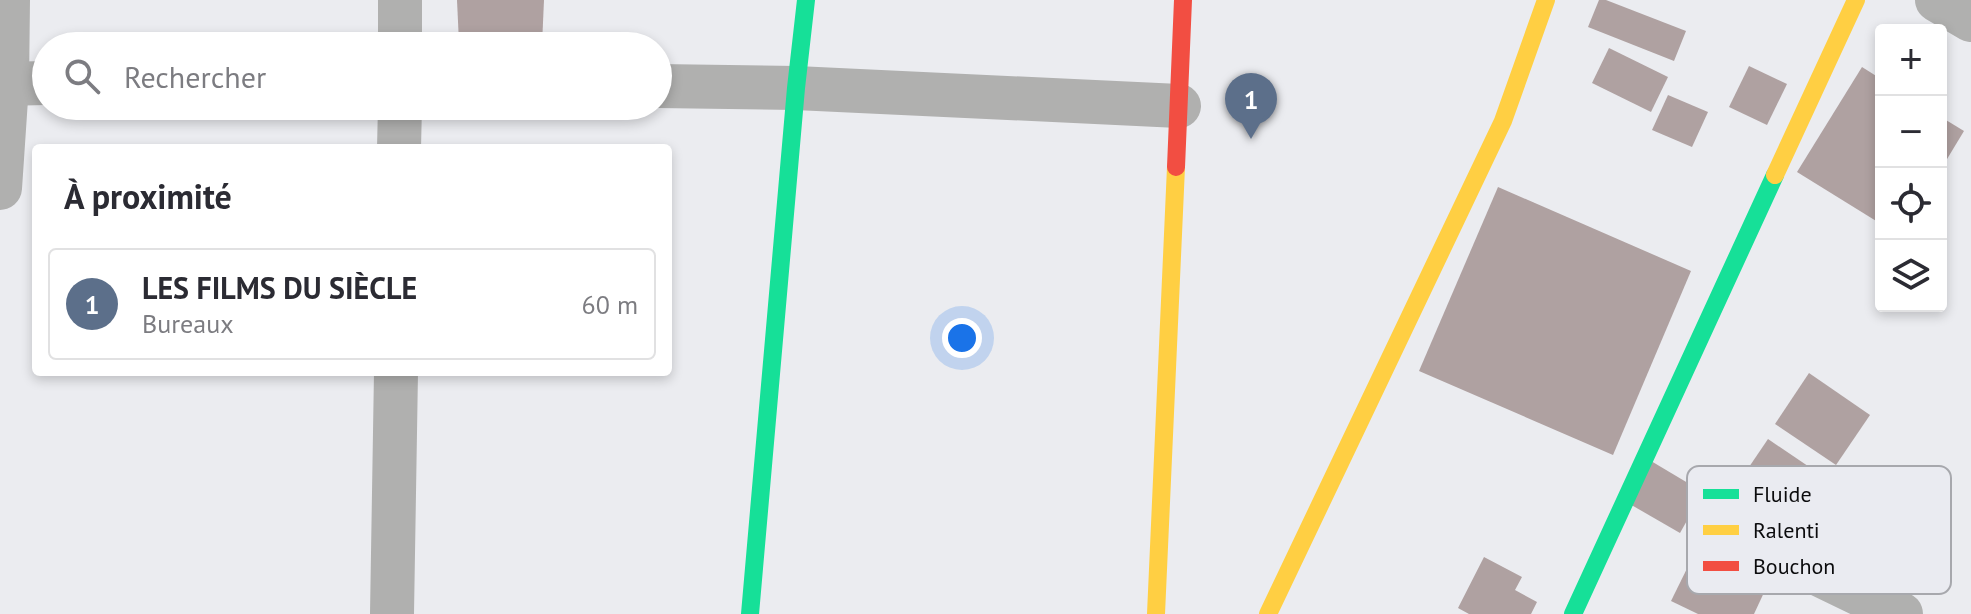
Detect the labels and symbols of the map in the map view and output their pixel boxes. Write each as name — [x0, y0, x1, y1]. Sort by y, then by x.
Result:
pin: 1 — [1225, 73, 1277, 139]
your location — [942, 318, 982, 358]
legend — [1687, 466, 1951, 594]
text: Fluide — [1753, 480, 1812, 508]
text: Ralenti — [1753, 516, 1820, 544]
text: Bouchon — [1753, 552, 1835, 580]

